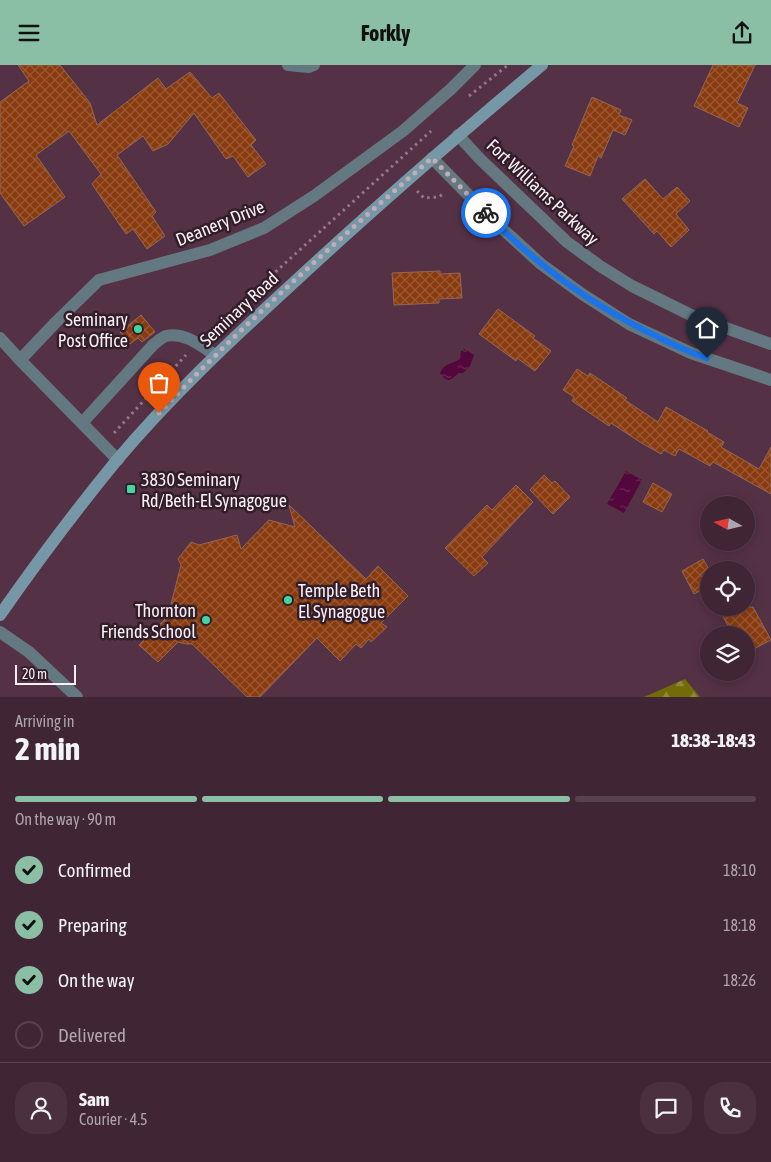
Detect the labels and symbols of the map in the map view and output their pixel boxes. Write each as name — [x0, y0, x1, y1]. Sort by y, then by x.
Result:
street label: Fort Williams Parkway — [483, 135, 603, 249]
courier — [461, 188, 511, 238]
street label: Deanery Drive — [173, 196, 267, 250]
street label: Seminary Road — [195, 267, 283, 351]
pin — [686, 307, 728, 358]
place label: Seminary Post Office — [58, 309, 128, 351]
marker: Seminary Post Office — [132, 323, 144, 335]
pin — [138, 362, 180, 413]
place label: 3830 Seminary Rd/Beth-El Synagogue — [141, 469, 287, 511]
marker: 3830 Seminary Rd/Beth-El Synagogue — [125, 483, 137, 495]
north arrow — [700, 496, 755, 551]
place label: Temple Beth El Synagogue — [298, 580, 385, 622]
marker: Temple Beth El Synagogue — [282, 594, 294, 606]
place label: Thornton Friends School — [101, 600, 196, 642]
marker: Thornton Friends School — [200, 614, 212, 626]
scale bar — [15, 662, 76, 685]

